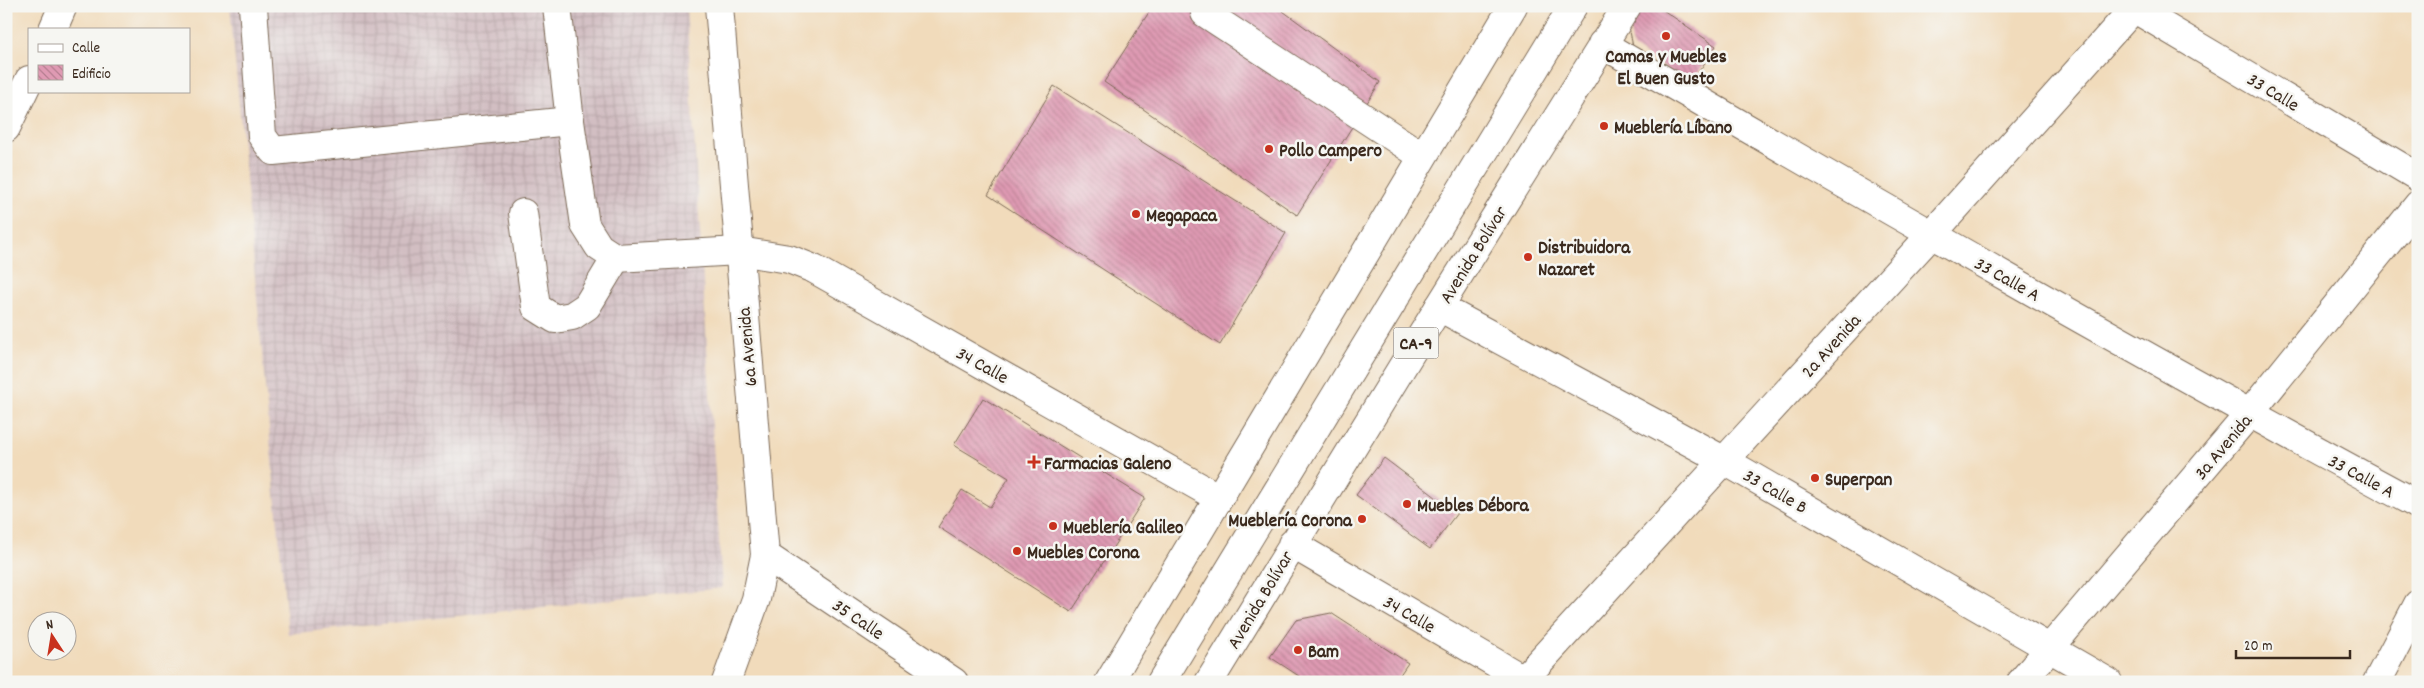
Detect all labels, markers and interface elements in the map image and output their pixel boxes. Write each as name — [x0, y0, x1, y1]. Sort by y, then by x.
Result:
legend — [28, 28, 190, 92]
marker: Camas y Muebles El Buen Gusto — [1660, 30, 1672, 42]
text: Calle — [72, 38, 101, 60]
place label: Camas y Muebles El Buen Gusto — [1605, 45, 1727, 94]
text: Edificio — [72, 64, 111, 86]
street label: 33 Calle — [2241, 68, 2304, 120]
place label: Mueblería Líbano — [1614, 116, 1733, 143]
marker: Mueblería Líbano — [1598, 120, 1610, 132]
place label: Pollo Campero — [1279, 139, 1382, 166]
marker: Pollo Campero — [1263, 143, 1275, 155]
street label: Avenida Bolívar — [1434, 202, 1516, 310]
place label: Megapaca — [1146, 204, 1218, 231]
marker: Megapaca — [1130, 208, 1142, 220]
place label: Distribuidora Nazaret — [1538, 236, 1631, 285]
marker: Distribuidora Nazaret — [1522, 251, 1534, 263]
street label: 33 Calle A — [1968, 252, 2044, 310]
street label: 6a Avenida — [732, 305, 766, 387]
street label: 2a Avenida — [1796, 308, 1870, 385]
road number: CA-9 — [1394, 328, 1438, 358]
street label: 34 Calle — [950, 342, 1013, 393]
street label: 3a Avenida — [2189, 409, 2261, 487]
street label: 33 Calle A — [2322, 449, 2398, 507]
place label: Farmacias Galeno — [1044, 452, 1172, 479]
marker: Farmacias Galeno — [1028, 456, 1040, 468]
street label: 33 Calle B — [1737, 464, 1811, 522]
place label: Superpan — [1825, 468, 1892, 495]
marker: Superpan — [1809, 472, 1821, 484]
place label: Muebles Débora — [1417, 494, 1530, 521]
marker: Muebles Débora — [1401, 498, 1413, 510]
place label: Mueblería Corona — [1228, 509, 1353, 536]
marker: Mueblería Corona — [1356, 513, 1368, 525]
place label: Mueblería Galileo — [1063, 516, 1184, 543]
marker: Mueblería Galileo — [1047, 520, 1059, 532]
place label: Muebles Corona — [1027, 541, 1140, 568]
marker: Muebles Corona — [1011, 545, 1023, 557]
street label: Avenida Bolívar — [1222, 547, 1302, 655]
street label: 34 Calle — [1377, 590, 1439, 642]
street label: 35 Calle — [826, 594, 888, 648]
north arrow — [28, 610, 78, 660]
text: N — [44, 615, 55, 636]
scale bar — [2236, 628, 2350, 660]
text: 20 m — [2244, 636, 2272, 658]
place label: Bam — [1308, 640, 1339, 667]
marker: Bam — [1292, 644, 1304, 656]

